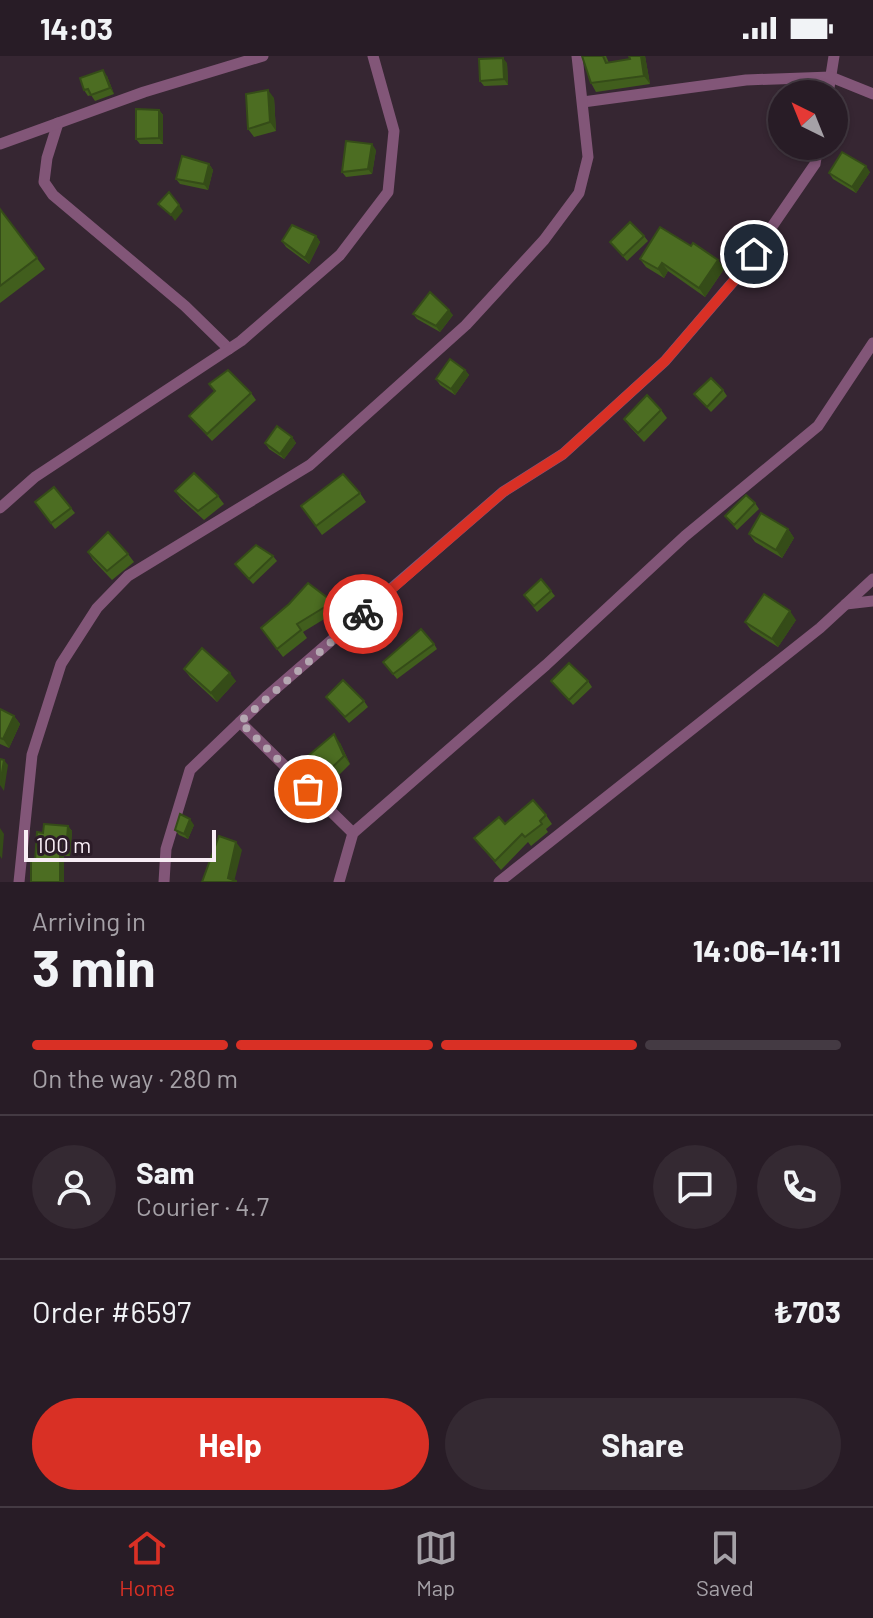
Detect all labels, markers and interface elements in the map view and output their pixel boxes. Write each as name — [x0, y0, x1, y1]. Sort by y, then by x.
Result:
text: 14:03 — [40, 10, 113, 46]
north arrow — [768, 80, 848, 160]
map controls — [768, 80, 848, 160]
pin — [720, 220, 788, 288]
icon: home — [732, 232, 776, 276]
courier — [323, 574, 403, 654]
icon: bike — [341, 592, 385, 636]
pin — [274, 755, 342, 823]
icon: bag — [286, 767, 330, 811]
scale bar — [24, 826, 216, 862]
text: 100 m — [36, 831, 91, 857]
text: Arriving in — [32, 905, 146, 936]
text: 14:06–14:11 — [693, 932, 841, 968]
text: 3 min — [32, 935, 156, 997]
text: On the way · 280 m — [32, 1062, 238, 1093]
button: person — [32, 1145, 116, 1229]
button: chat — [653, 1145, 737, 1229]
button: phone — [757, 1145, 841, 1229]
text: Sam — [136, 1154, 195, 1190]
text: Courier · 4.7 — [136, 1190, 269, 1221]
text: Order #6597 — [32, 1293, 191, 1329]
text: ₺703 — [773, 1293, 841, 1329]
button: Help — [32, 1398, 429, 1490]
button: Share — [445, 1398, 841, 1490]
tab: Home — [119, 1526, 175, 1600]
tab: Map — [414, 1526, 458, 1600]
tab: Saved — [696, 1526, 754, 1600]

